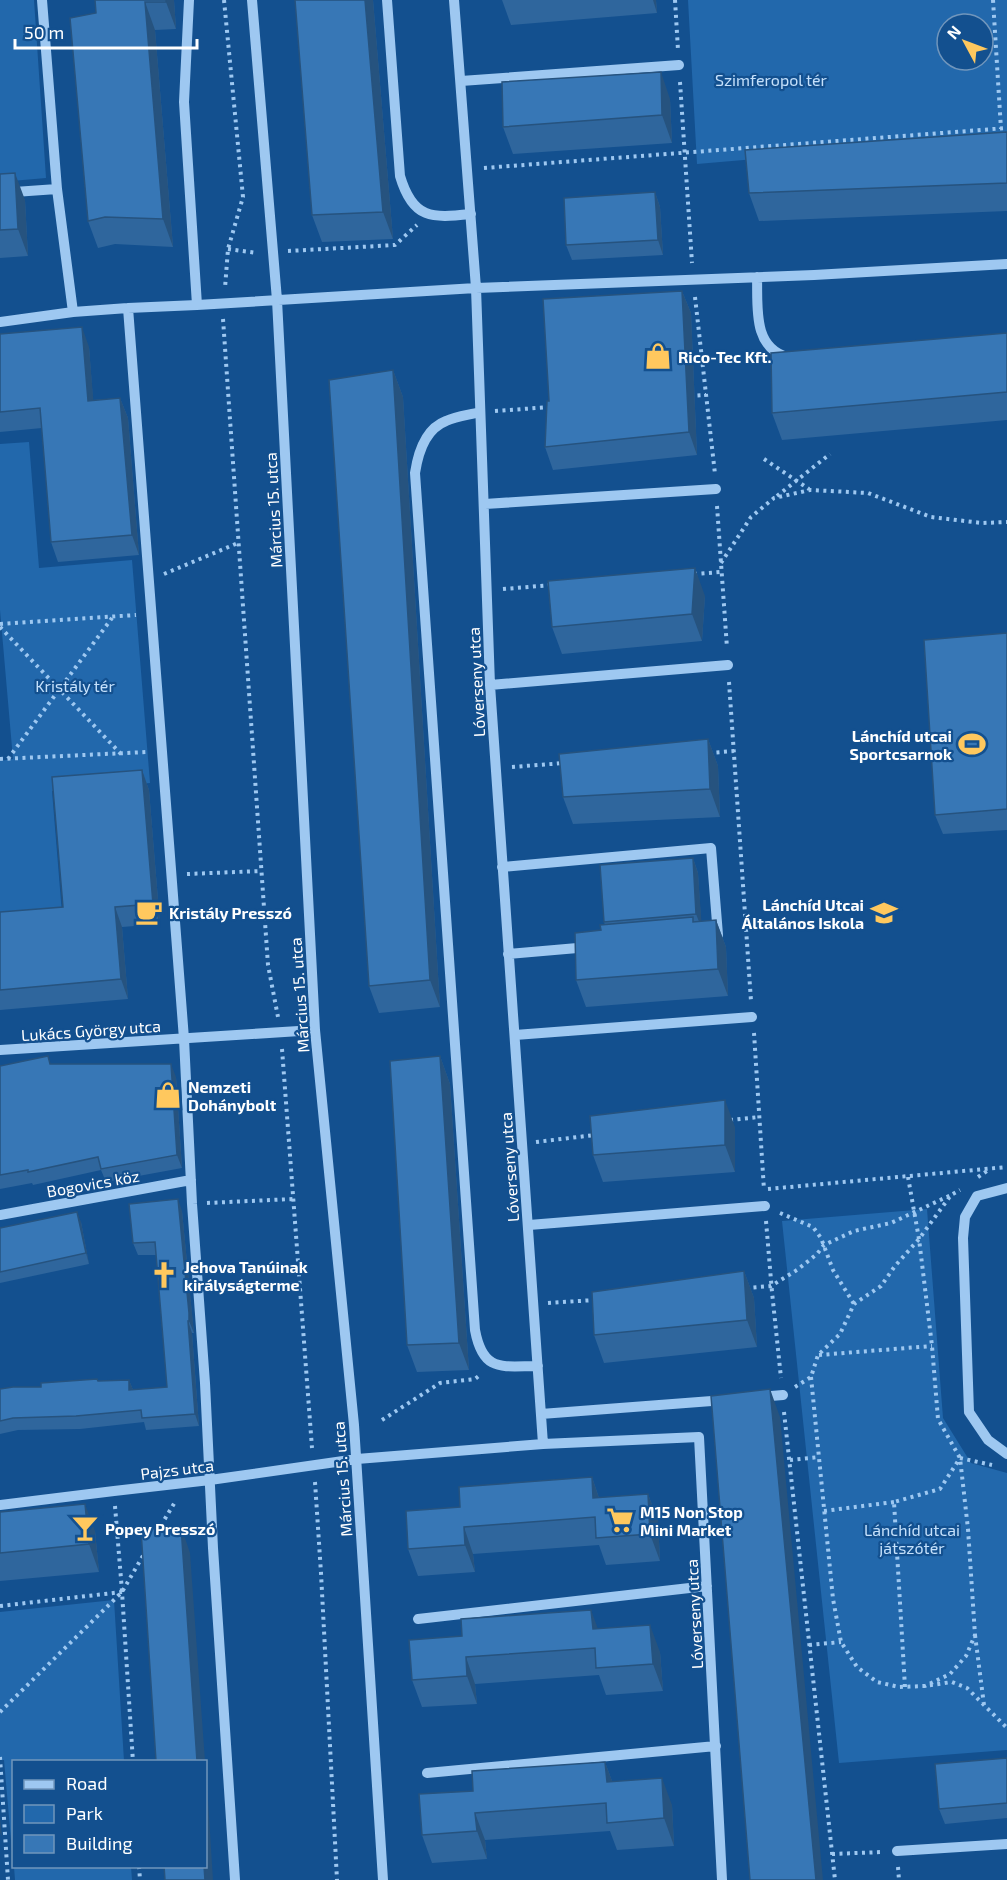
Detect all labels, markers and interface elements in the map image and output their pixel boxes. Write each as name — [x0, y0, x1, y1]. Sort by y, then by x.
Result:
scale bar — [15, 12, 196, 50]
north arrow — [935, 12, 995, 72]
text: 50 m — [24, 21, 64, 43]
text: N — [942, 21, 964, 42]
park label: Szimferopol tér — [715, 70, 828, 89]
shop icon: Rico-Tec Kft. — [643, 341, 673, 371]
place label: Rico-Tec Kft. — [678, 347, 772, 366]
street label: Március 15. utca — [260, 452, 286, 568]
street label: Lóverseny utca — [464, 627, 488, 737]
park label: Kristály tér — [35, 676, 115, 695]
place label: Lánchíd utcai Sportcsarnok — [850, 726, 952, 763]
sports icon: Lánchíd utcai Sportcsarnok — [957, 729, 987, 759]
place label: Lánchíd Utcai Általános Iskola — [742, 895, 864, 932]
cafe icon: Kristály Presszó — [134, 897, 164, 927]
school or university icon: Lánchíd Utcai Általános Iskola — [869, 898, 899, 928]
place label: Kristály Presszó — [169, 903, 292, 923]
street label: Március 15. utca — [285, 937, 313, 1053]
street label: Lukács György utca — [20, 1016, 162, 1044]
place label: Nemzeti Dohánybolt — [188, 1077, 277, 1115]
shop icon: Nemzeti Dohánybolt — [153, 1080, 183, 1110]
street label: Lóverseny utca — [496, 1111, 522, 1223]
street label: Bogovics köz — [45, 1165, 141, 1201]
place label: Jehova Tanúinak királyságterme — [184, 1257, 308, 1295]
church icon: Jehova Tanúinak királyságterme — [149, 1260, 179, 1290]
street label: Március 15. utca — [328, 1421, 356, 1537]
street label: Pajzs utca — [139, 1455, 215, 1484]
place label: M15 Non Stop Mini Market — [640, 1502, 743, 1539]
supermarket icon: M15 Non Stop Mini Market — [605, 1505, 635, 1535]
bar icon: Popey Presszó — [70, 1513, 100, 1543]
place label: Popey Presszó — [105, 1519, 215, 1539]
park label: Lánchíd utcai játszótér — [864, 1520, 960, 1558]
street label: Lóverseny utca — [682, 1559, 706, 1669]
legend — [12, 1760, 207, 1868]
text: Road — [66, 1772, 107, 1794]
text: Park — [66, 1802, 103, 1824]
text: Building — [66, 1832, 133, 1854]

